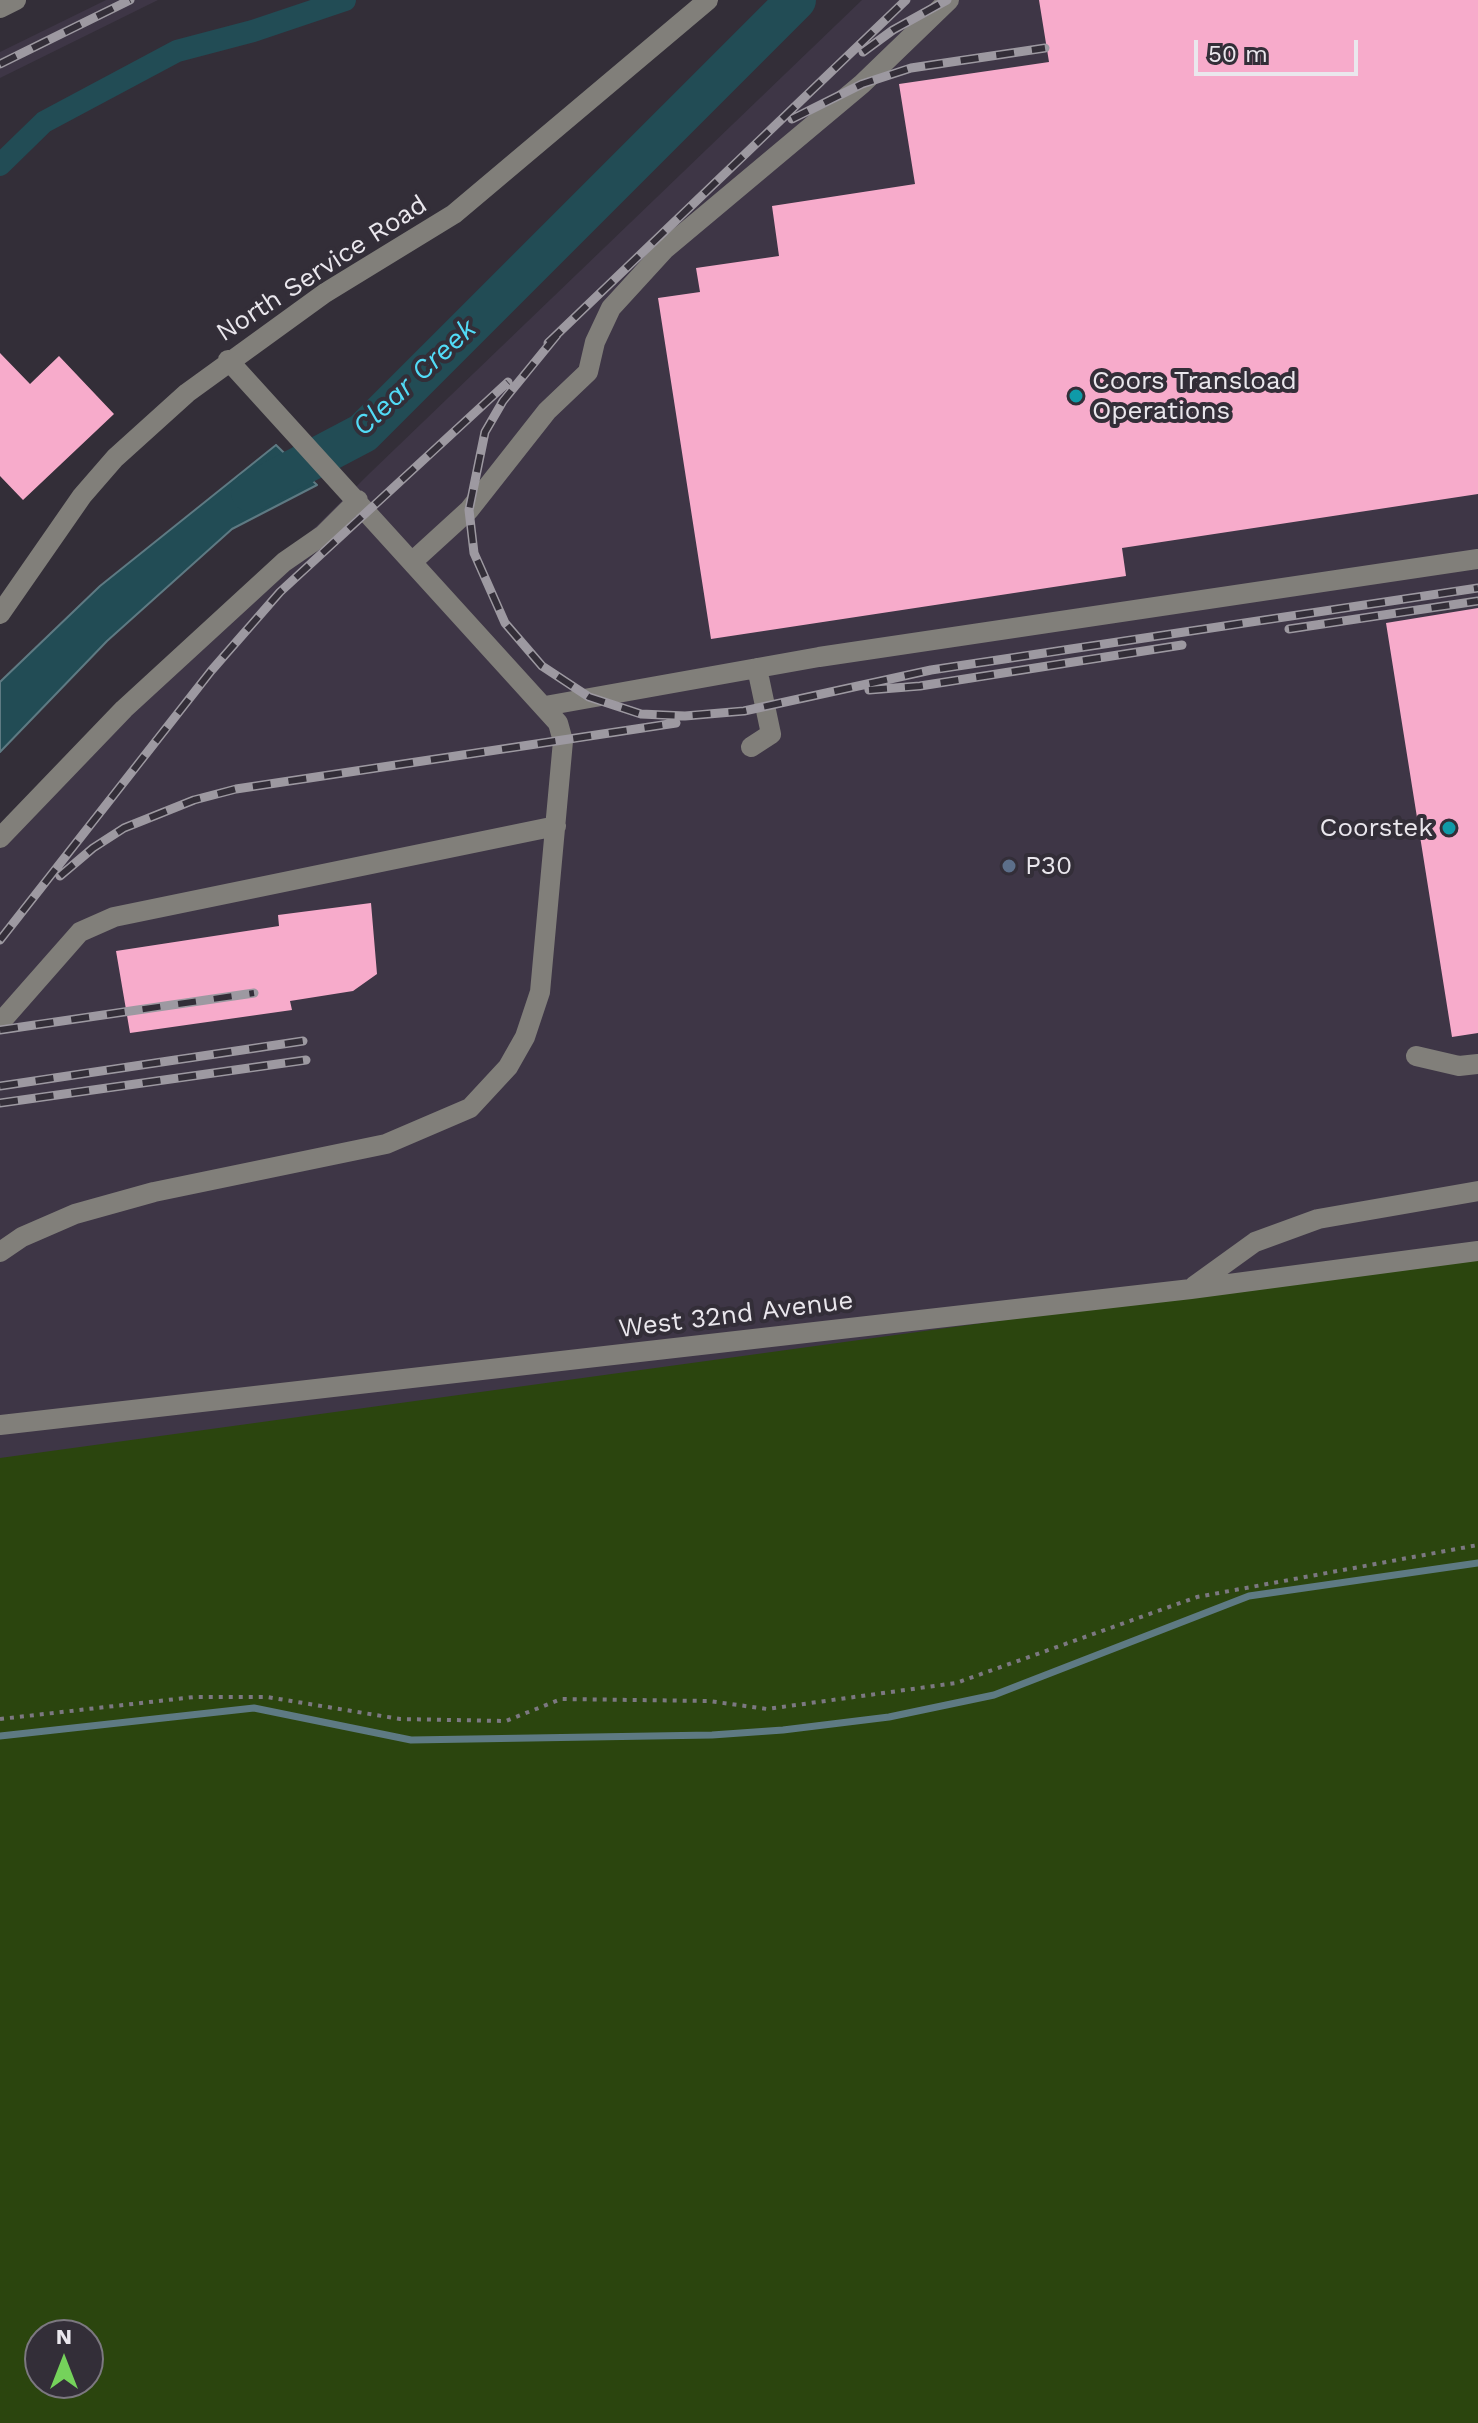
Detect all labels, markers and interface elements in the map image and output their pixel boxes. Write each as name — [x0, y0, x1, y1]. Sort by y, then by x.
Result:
scale bar — [1198, 24, 1362, 74]
text: 50 m — [1208, 40, 1268, 68]
street label: North Service Road — [211, 189, 433, 349]
water label: Clear Creek — [346, 312, 484, 444]
place label: Coors Transload Operations — [1092, 365, 1297, 426]
marker: Coors Transload Operations — [1067, 387, 1085, 405]
place label: Coorstek — [1320, 812, 1433, 844]
marker: Coorstek — [1440, 819, 1458, 837]
place label: P30 — [1025, 850, 1072, 882]
marker: P30 — [1000, 857, 1018, 875]
street label: West 32nd Avenue — [617, 1285, 855, 1345]
north arrow — [24, 2319, 104, 2399]
text: N — [56, 2324, 72, 2349]

